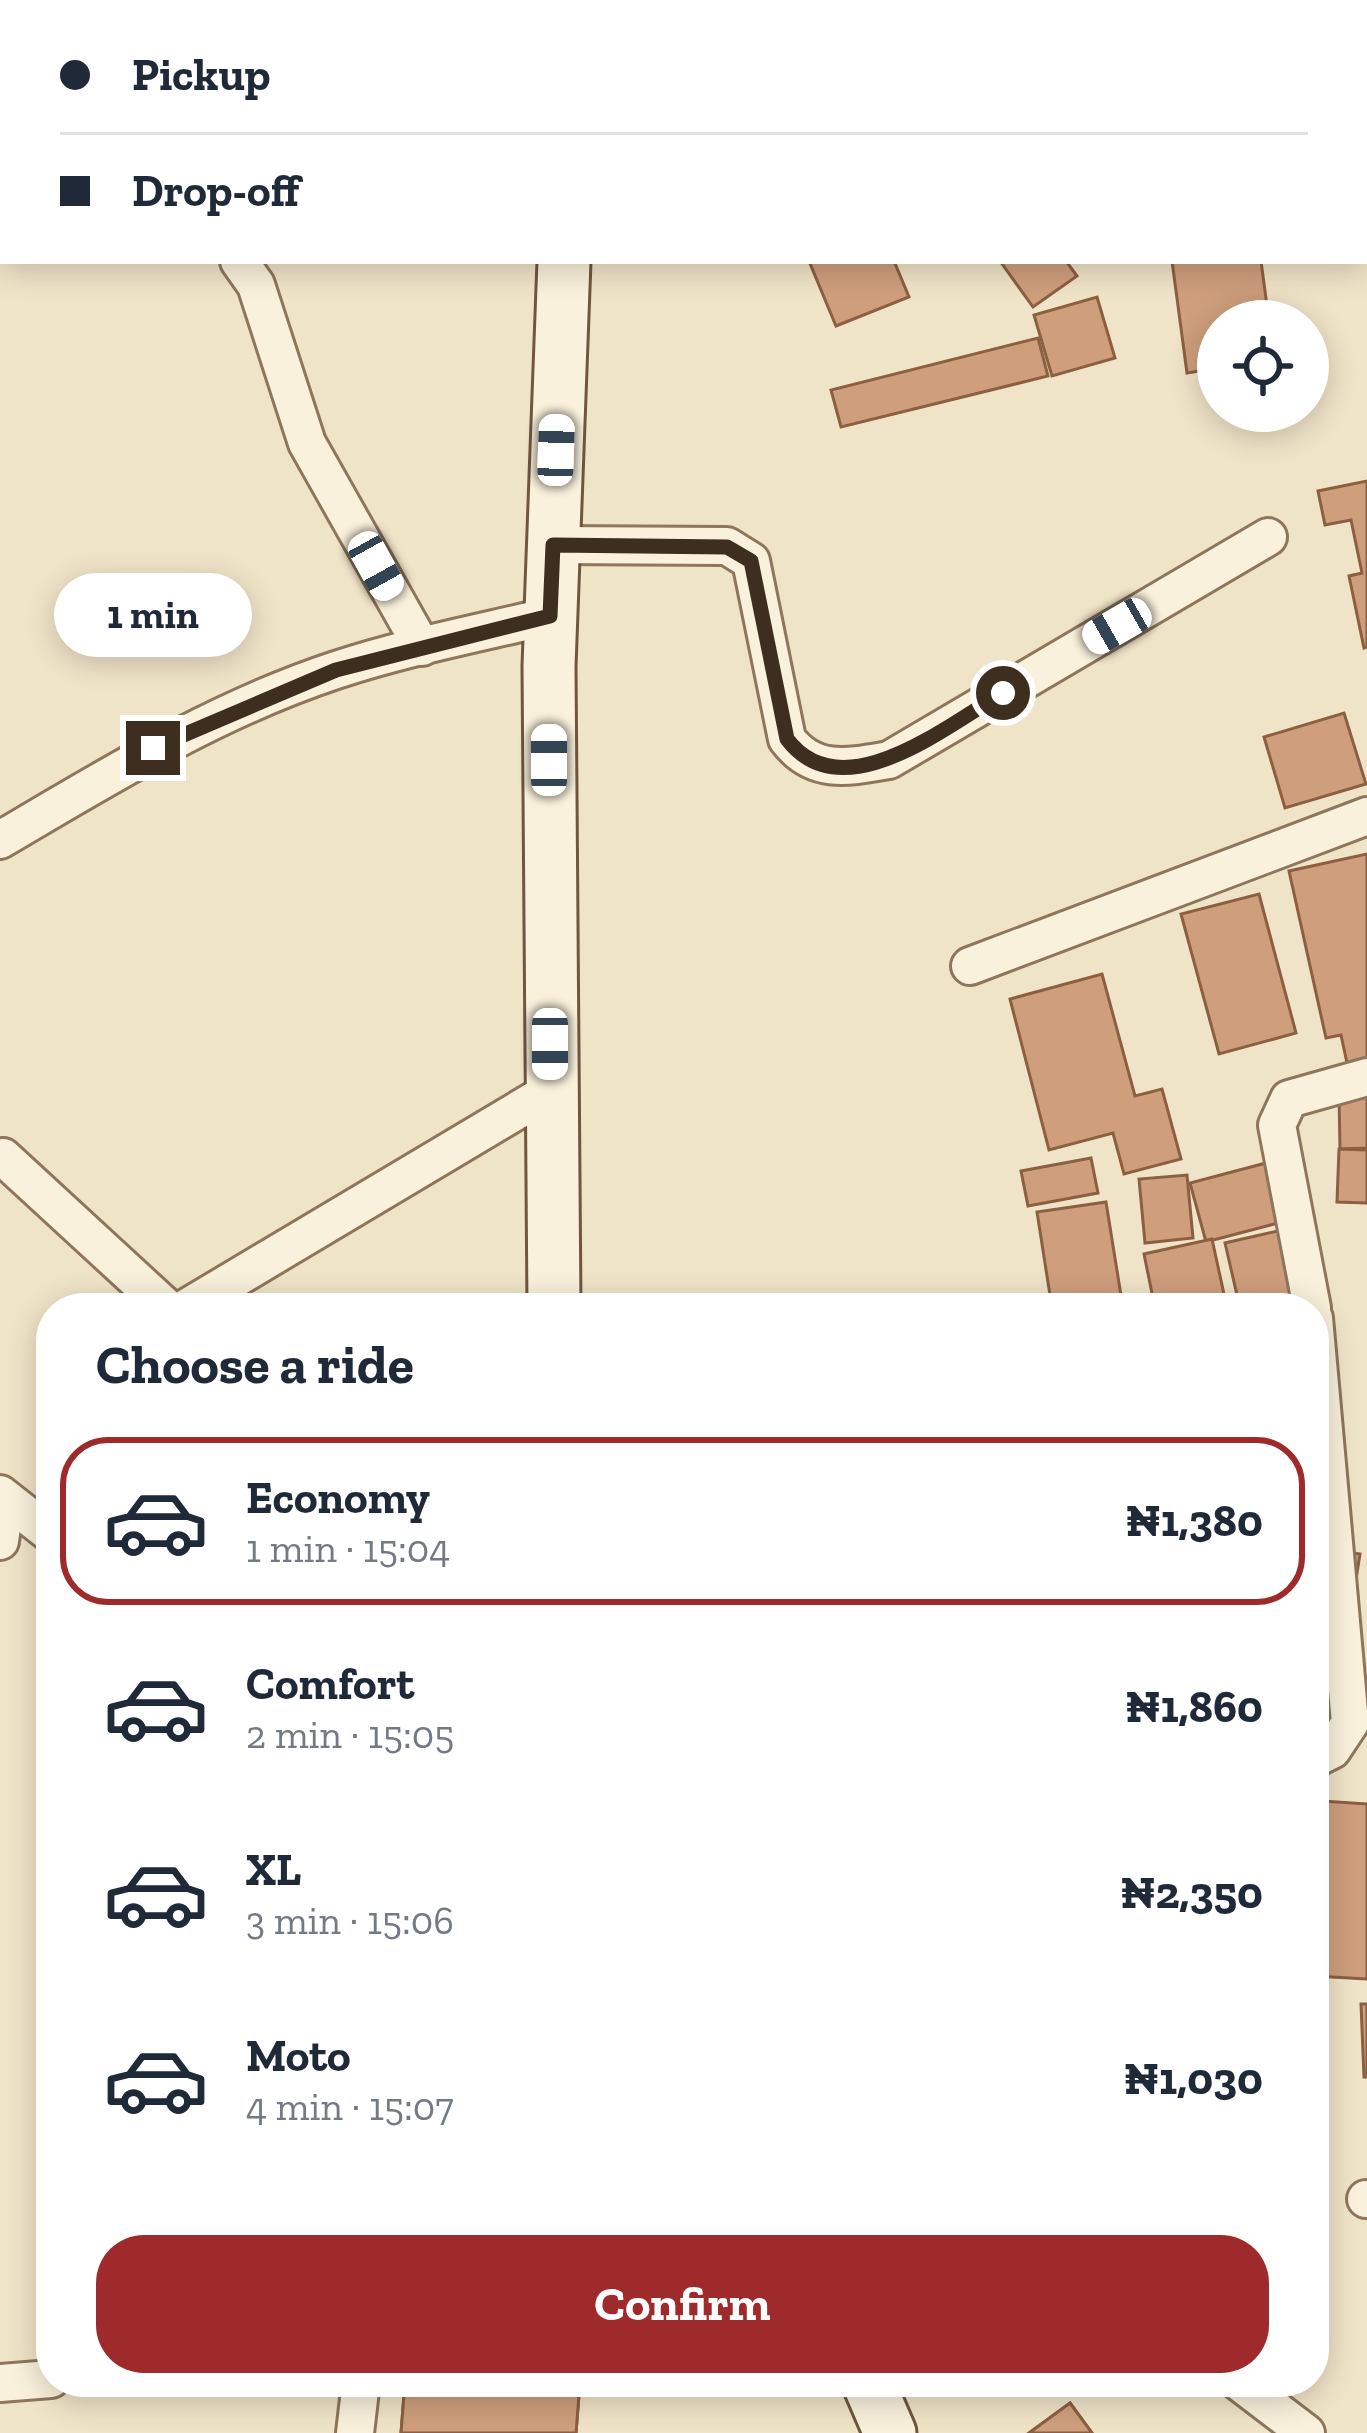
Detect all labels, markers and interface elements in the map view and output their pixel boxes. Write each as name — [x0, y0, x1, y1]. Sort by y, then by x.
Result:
text: Pickup — [132, 48, 270, 102]
text: Drop-off — [132, 164, 300, 218]
map controls — [1197, 300, 1329, 432]
button: locate — [1197, 300, 1329, 432]
car — [537, 413, 575, 487]
car — [343, 526, 409, 606]
callout: 1 min — [54, 574, 252, 658]
text: 1 min — [107, 591, 199, 638]
car — [1077, 592, 1157, 660]
route start — [976, 666, 1030, 720]
route end — [126, 721, 180, 775]
car — [531, 724, 567, 796]
car — [532, 1008, 568, 1080]
text: Choose a ride — [96, 1332, 414, 1397]
icon: car — [102, 1467, 210, 1575]
text: Economy — [246, 1471, 430, 1525]
text: ₦1,380 — [1125, 1494, 1263, 1548]
text: 1 min · 15:04 — [246, 1525, 450, 1572]
icon: car — [102, 1653, 210, 1761]
text: Comfort — [246, 1657, 414, 1711]
text: ₦1,860 — [1125, 1680, 1263, 1734]
text: 2 min · 15:05 — [246, 1711, 454, 1758]
icon: car — [102, 1839, 210, 1947]
text: XL — [246, 1843, 301, 1897]
text: ₦2,350 — [1120, 1866, 1263, 1920]
text: 3 min · 15:06 — [246, 1897, 454, 1944]
icon: car — [102, 2025, 210, 2133]
text: Moto — [246, 2029, 351, 2083]
text: ₦1,030 — [1124, 2052, 1263, 2106]
text: 4 min · 15:07 — [246, 2083, 454, 2130]
button: Confirm — [96, 2235, 1269, 2373]

